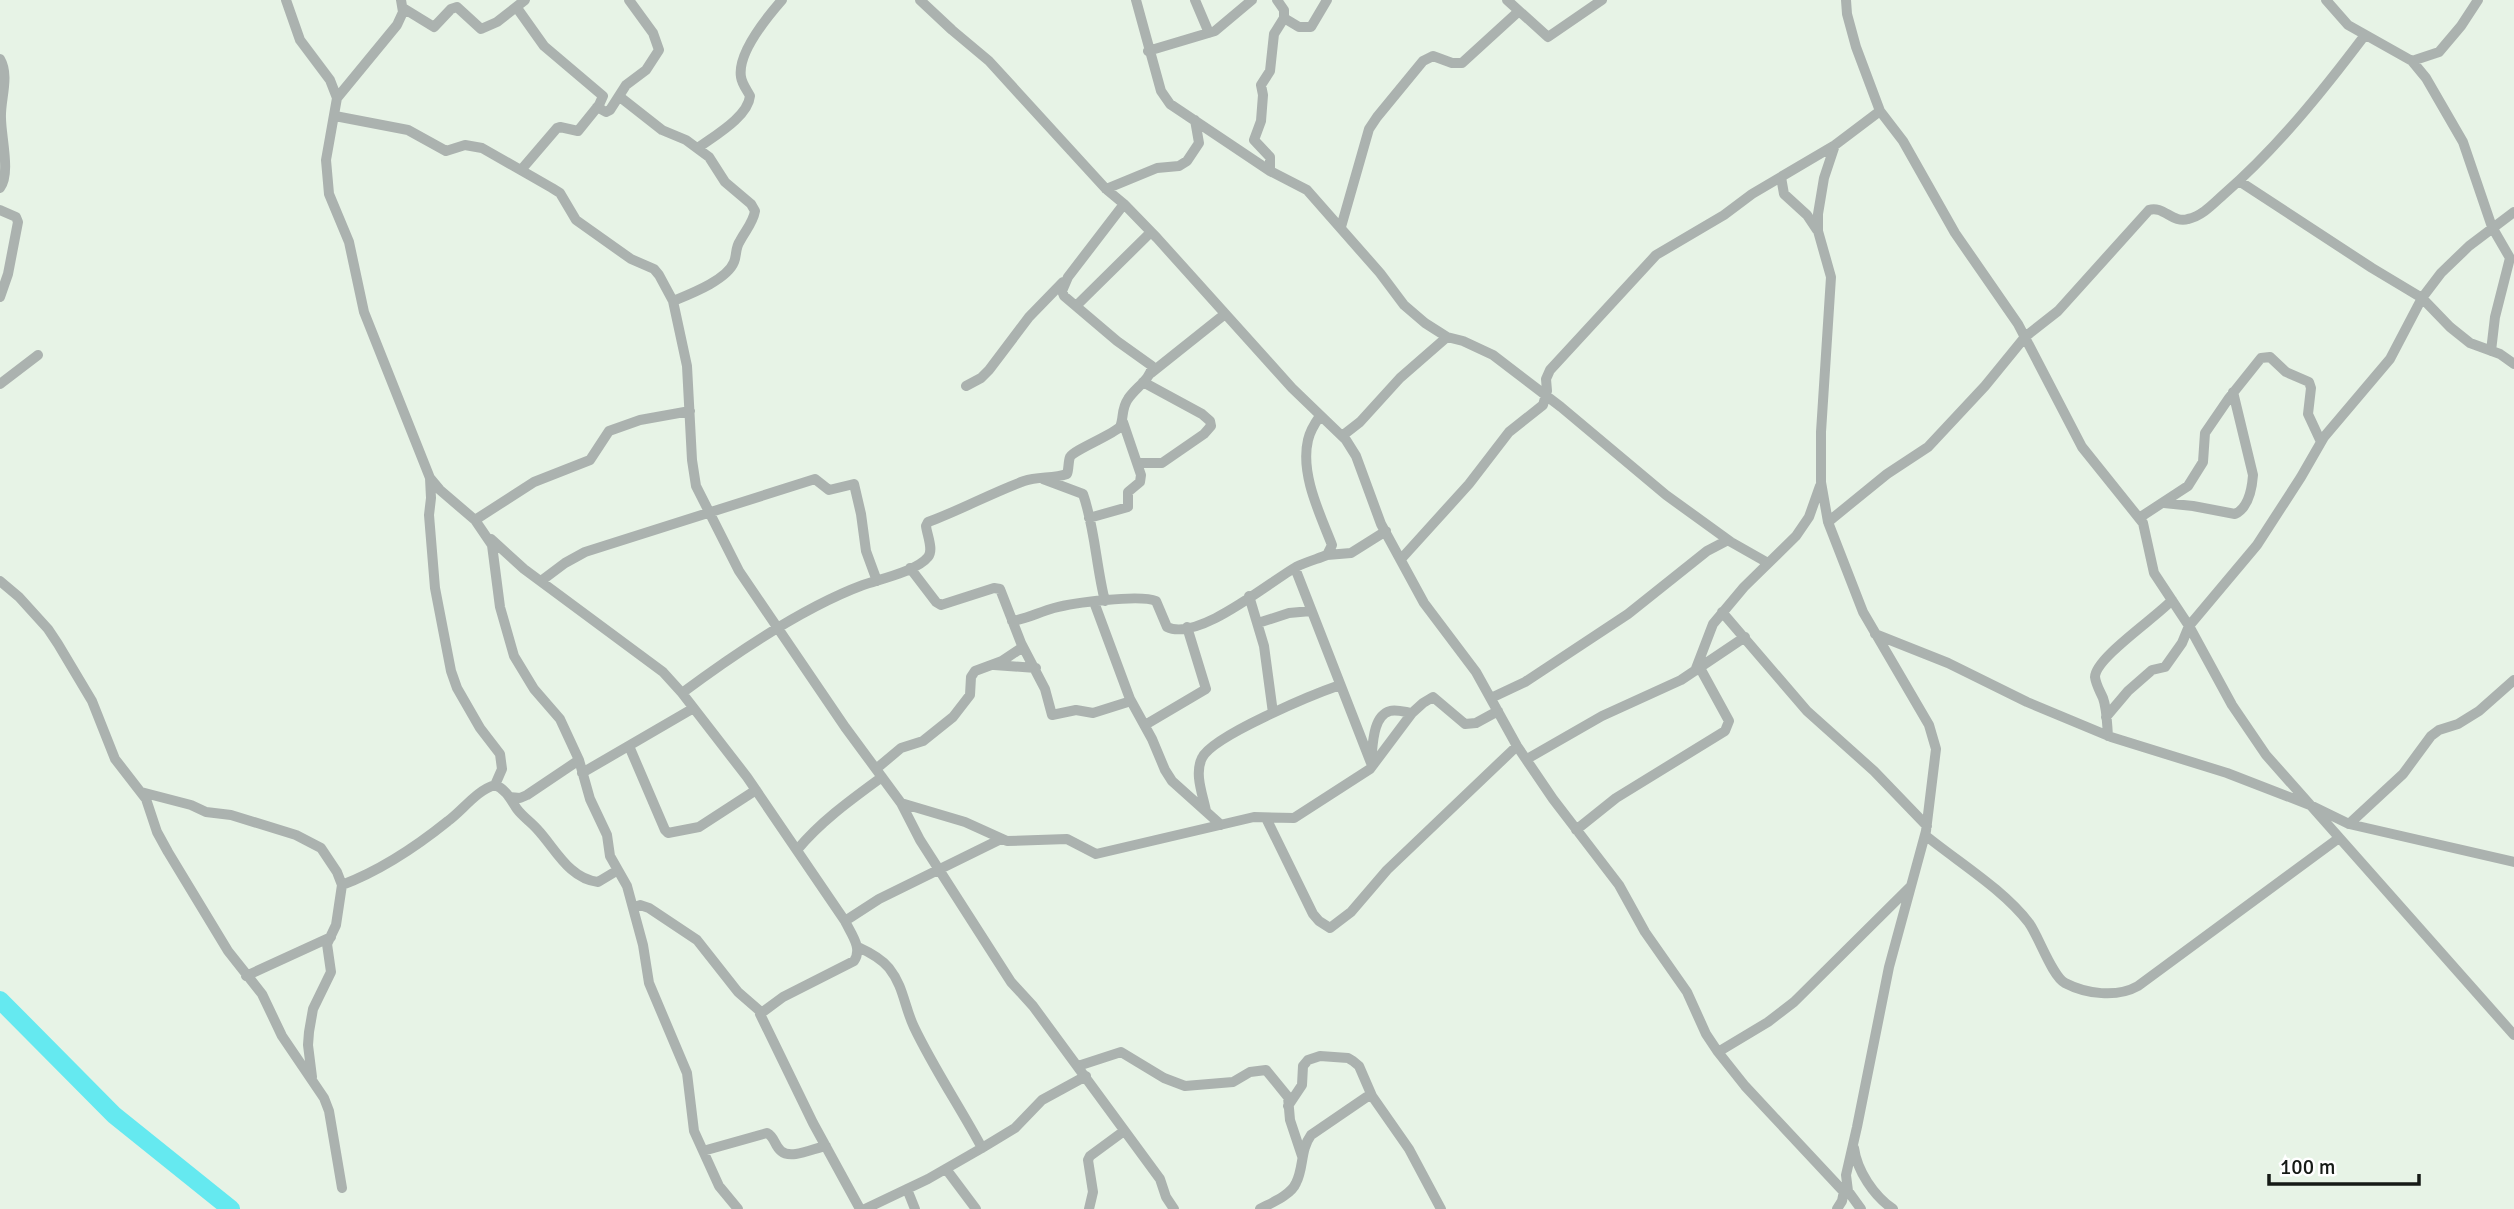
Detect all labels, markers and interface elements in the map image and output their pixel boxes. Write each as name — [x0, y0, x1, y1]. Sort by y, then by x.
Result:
scale bar — [2269, 1142, 2420, 1186]
text: 100 m — [2280, 1154, 2335, 1180]

